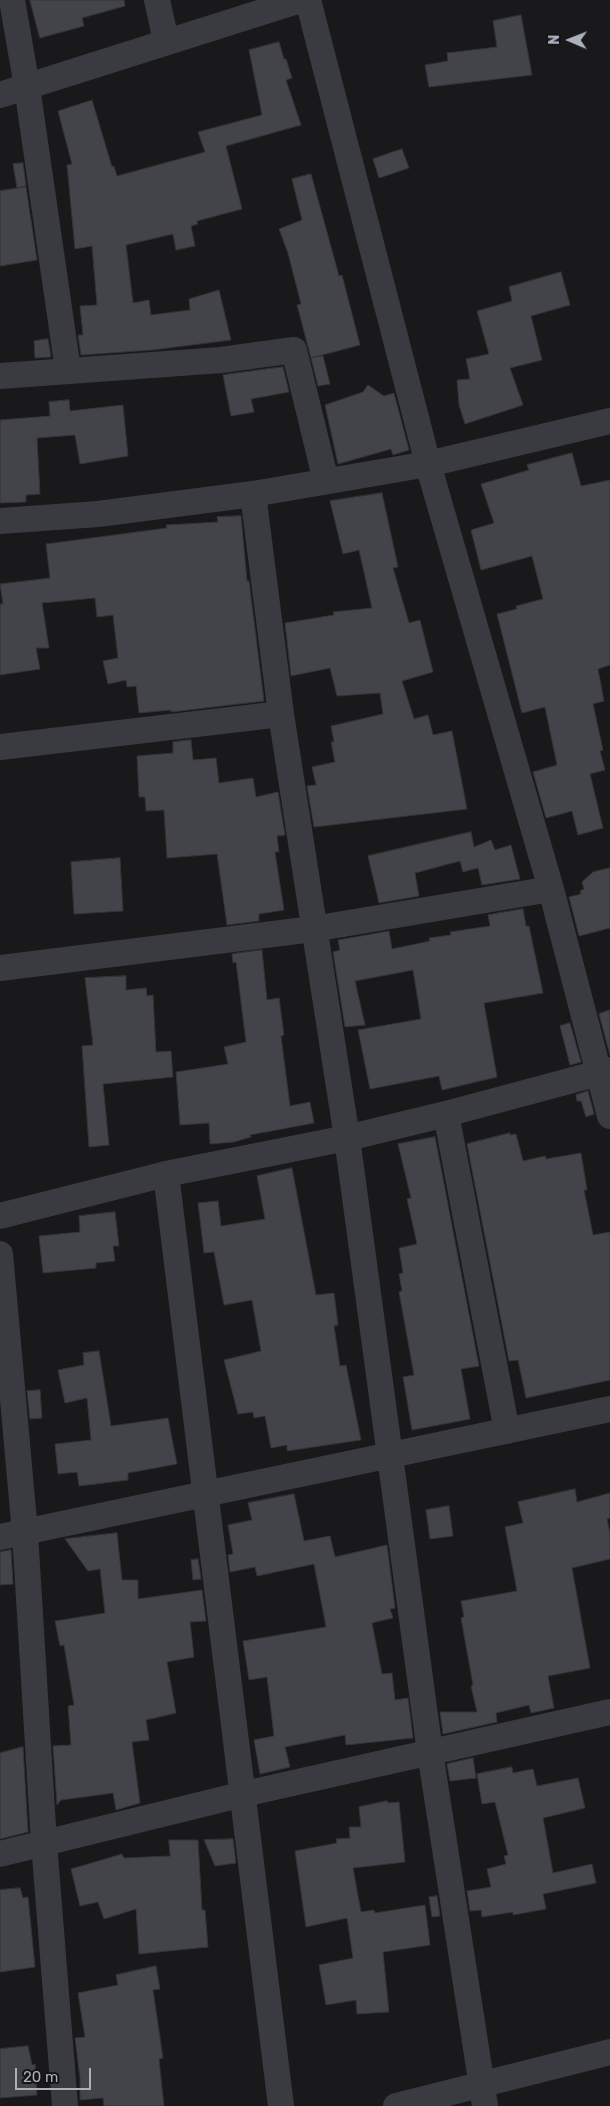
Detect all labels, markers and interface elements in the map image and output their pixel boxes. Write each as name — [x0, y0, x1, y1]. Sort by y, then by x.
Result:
north arrow — [545, 15, 595, 65]
text: N — [546, 35, 563, 45]
scale bar — [18, 2058, 94, 2090]
text: 20 m — [23, 2068, 58, 2086]

